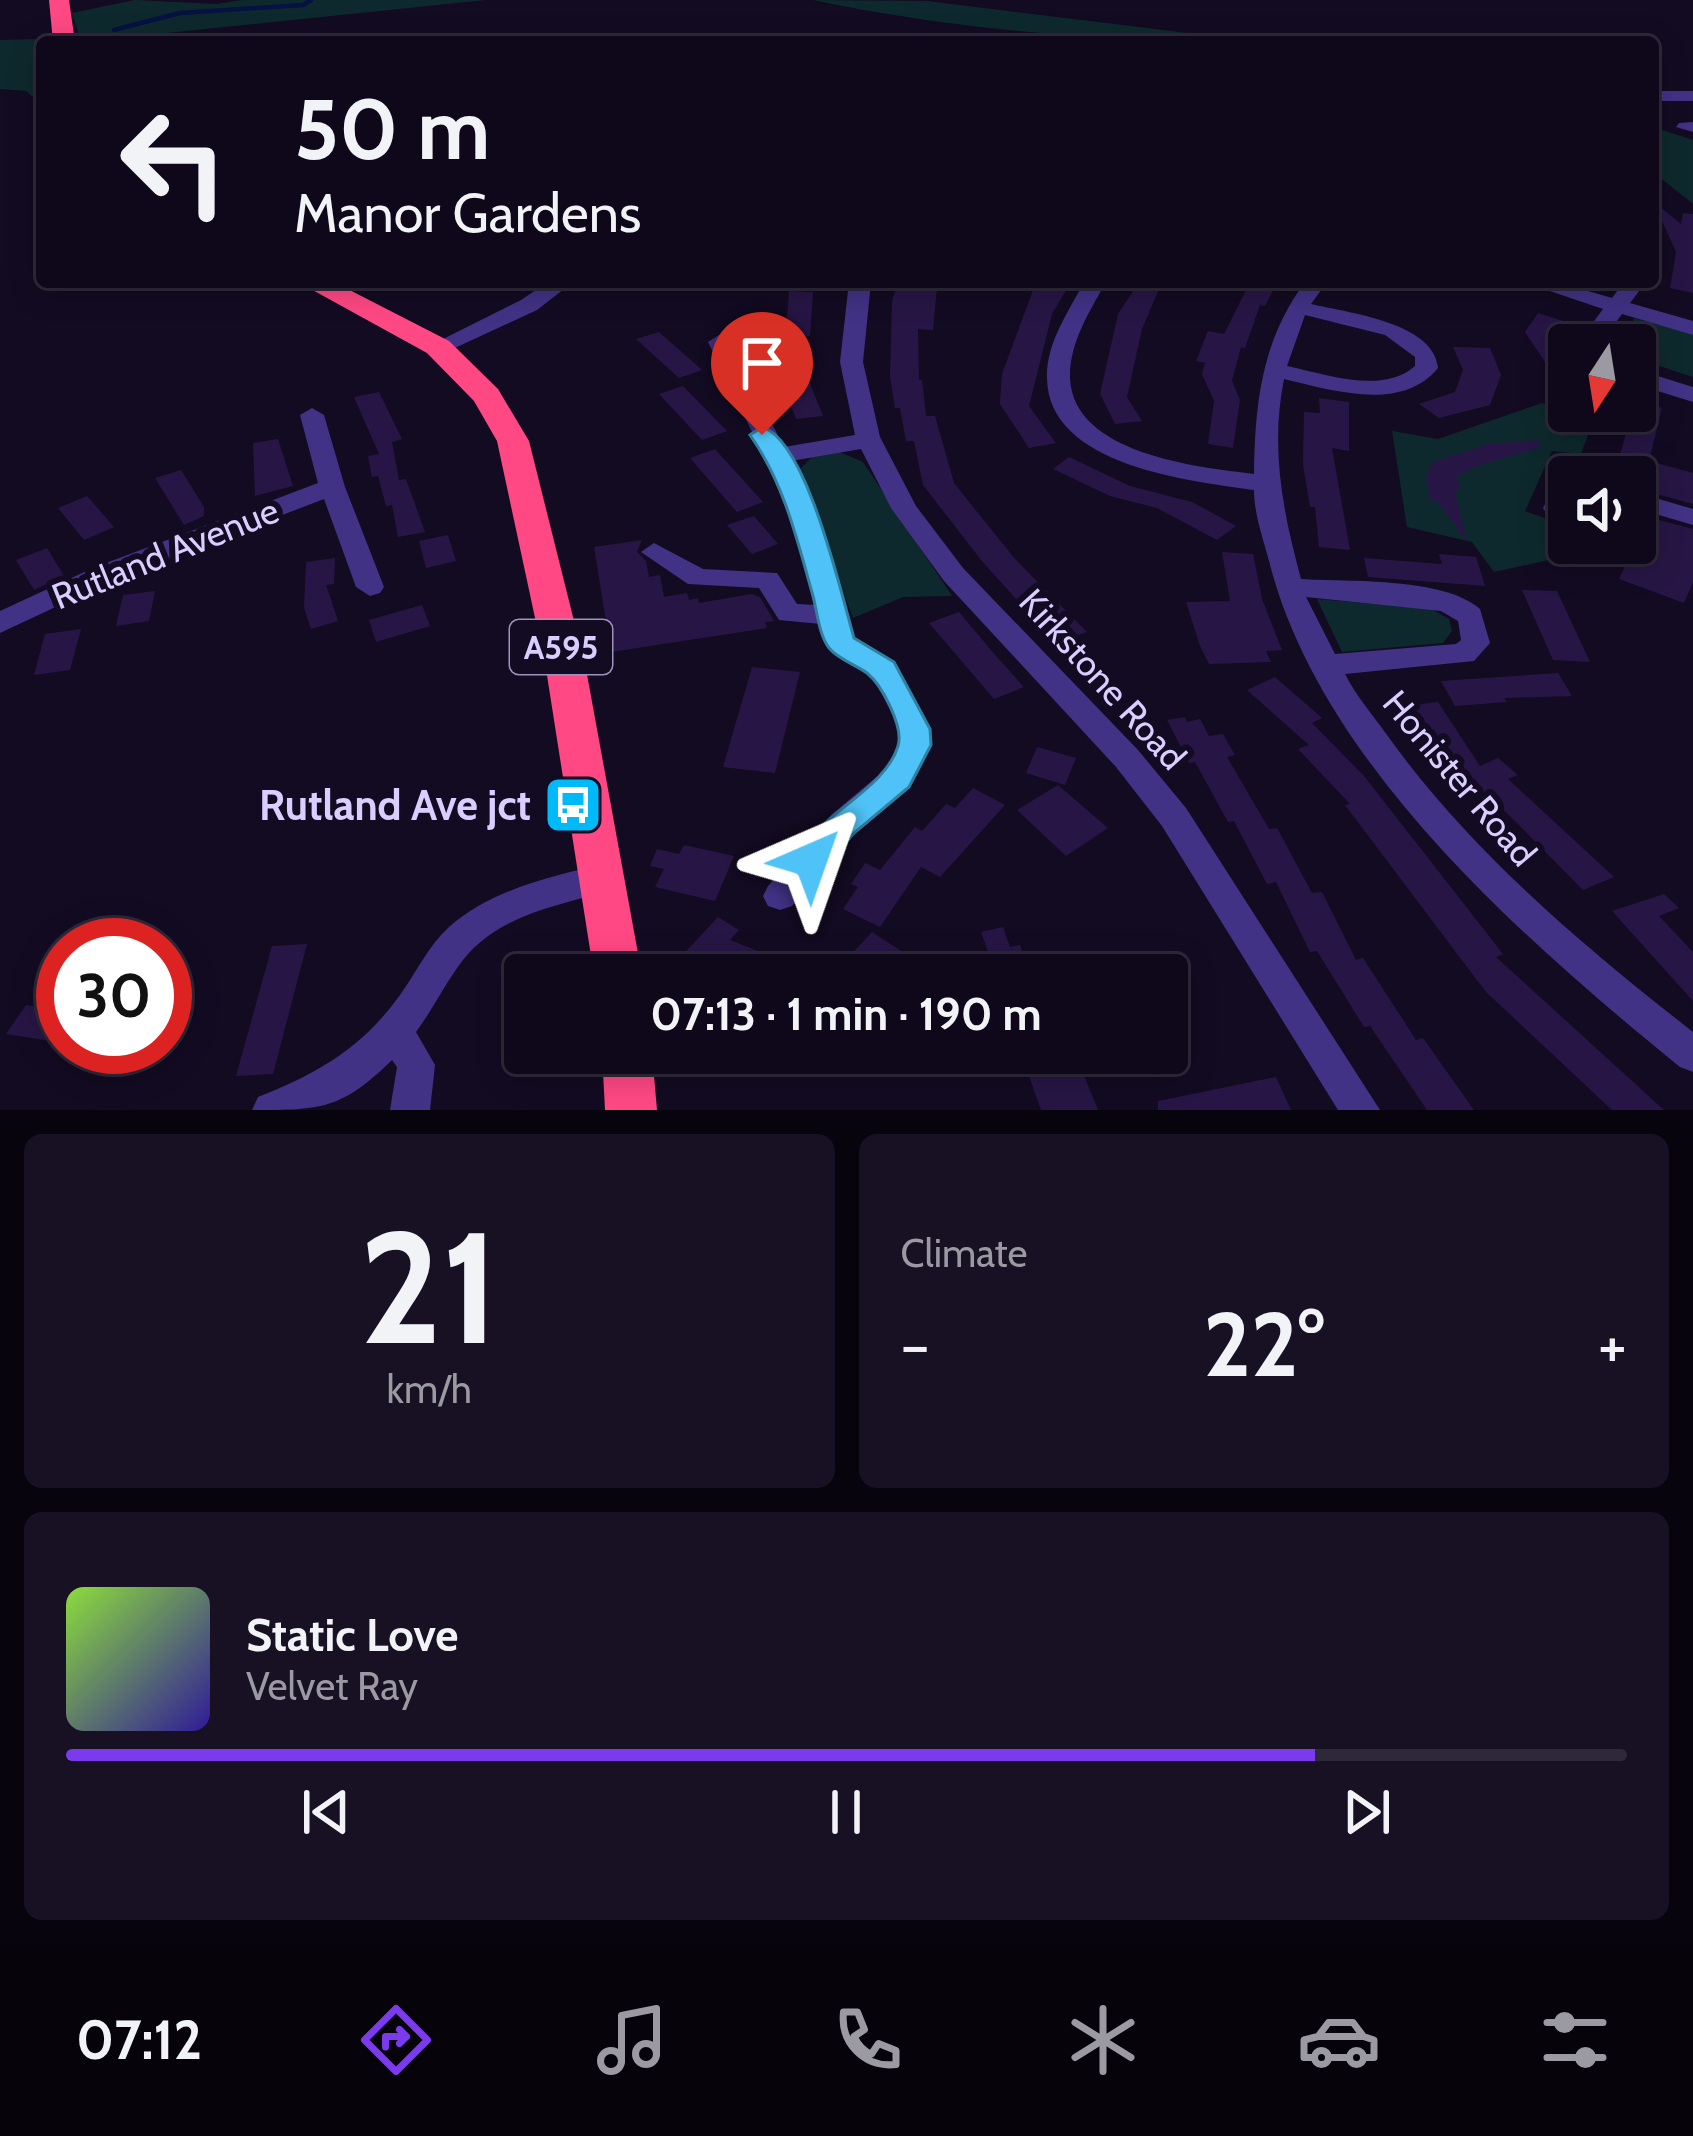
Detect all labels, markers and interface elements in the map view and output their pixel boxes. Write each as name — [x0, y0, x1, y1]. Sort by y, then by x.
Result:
text: 50 m — [294, 78, 490, 180]
icon: left — [96, 84, 252, 240]
text: Manor Gardens — [294, 180, 641, 246]
pin — [711, 312, 813, 435]
north arrow — [1548, 324, 1656, 432]
map controls — [1548, 324, 1656, 564]
icon: arrive — [729, 330, 795, 396]
button: sound — [1548, 456, 1656, 564]
street label: Rutland Avenue — [45, 488, 285, 618]
street label: Kirkstone Road — [1010, 580, 1196, 778]
road number: A595 — [510, 620, 612, 674]
street label: Honister Road — [1374, 681, 1546, 875]
bus stop icon: Rutland Ave jct — [542, 774, 604, 836]
place label: Rutland Ave jct — [259, 779, 531, 831]
position arrow — [748, 797, 874, 923]
speed limit sign: 30 — [36, 918, 192, 1074]
text: 07:13 · 1 min · 190 m — [650, 987, 1042, 1041]
text: 21 — [359, 1192, 499, 1382]
text: Climate — [901, 1229, 1027, 1277]
text: 22° — [1203, 1289, 1324, 1399]
text: − — [901, 1304, 930, 1385]
text: + — [1598, 1304, 1627, 1385]
text: km/h — [387, 1365, 472, 1413]
text: Static Love — [246, 1608, 459, 1662]
text: Velvet Ray — [246, 1662, 418, 1710]
icon: previous — [293, 1779, 359, 1845]
icon: pause — [813, 1779, 879, 1845]
icon: next — [1334, 1779, 1400, 1845]
icon: directions — [354, 1998, 438, 2082]
icon: music — [590, 1998, 674, 2082]
icon: phone — [826, 1998, 910, 2082]
icon: climate — [1061, 1998, 1145, 2082]
icon: car — [1297, 1998, 1381, 2082]
icon: filters — [1533, 1998, 1617, 2082]
text: 07:12 — [76, 2007, 202, 2073]

